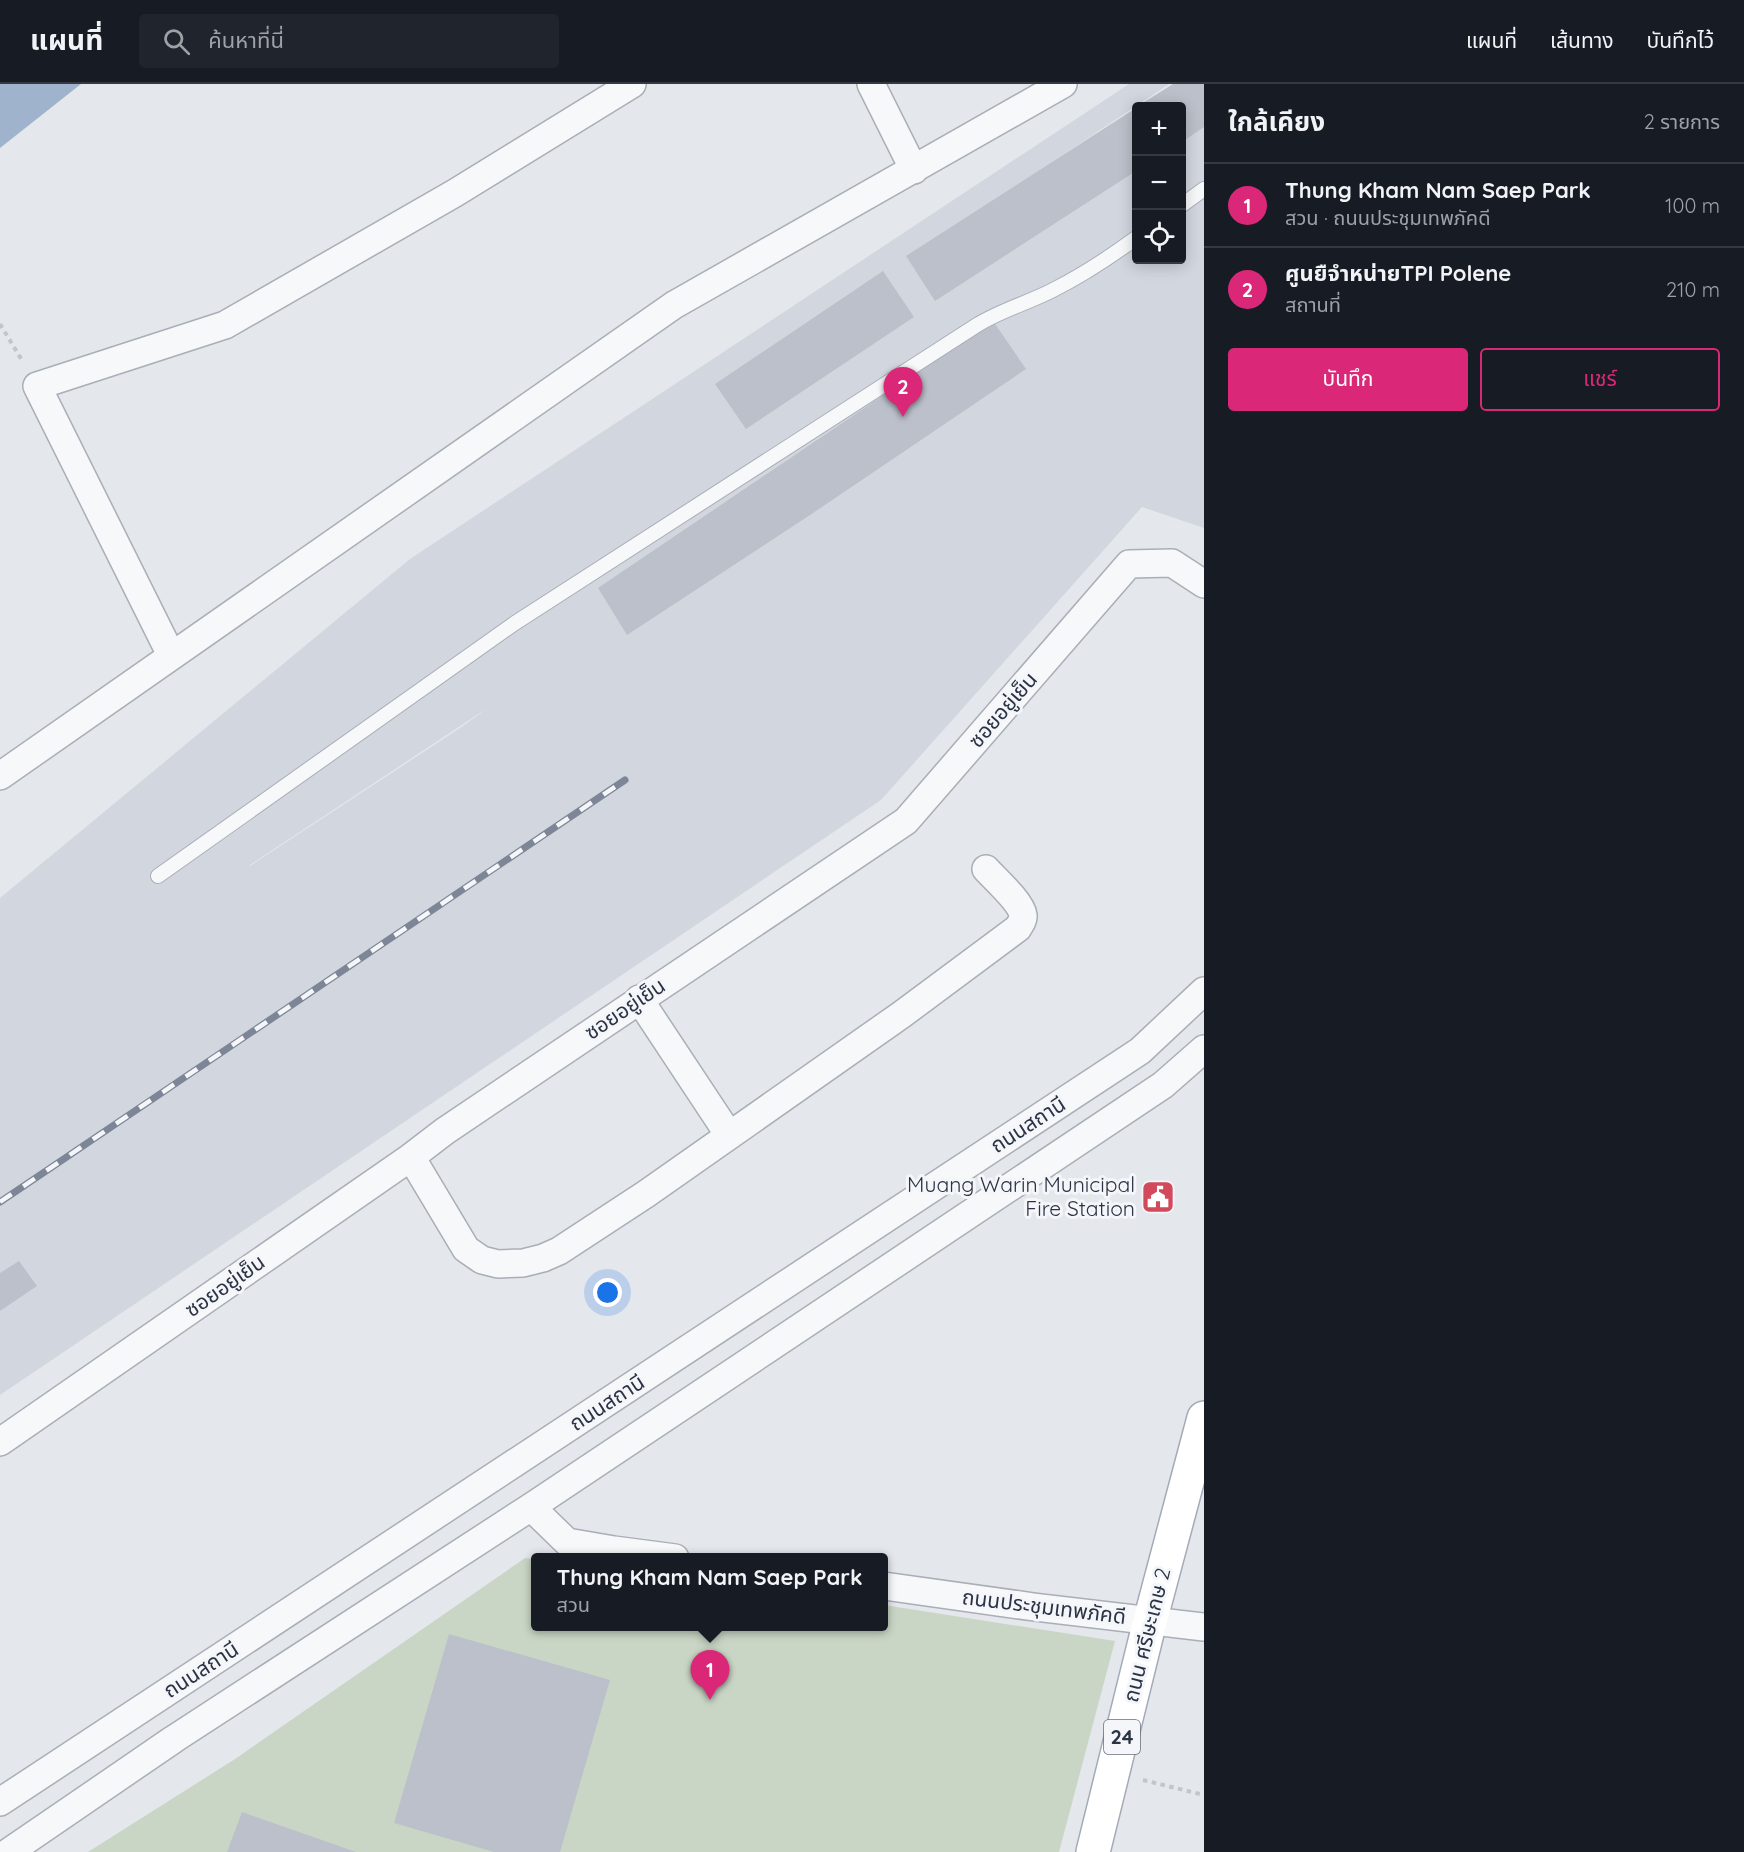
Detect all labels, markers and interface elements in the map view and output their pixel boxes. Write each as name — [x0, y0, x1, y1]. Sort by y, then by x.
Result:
search box — [139, 14, 559, 68]
text: แผนที่ — [30, 22, 103, 57]
icon: search — [160, 25, 193, 58]
text: ค้นหาที่นี่ — [208, 26, 284, 54]
text: แผนที่ — [1466, 27, 1517, 53]
text: เส้นทาง — [1550, 27, 1614, 53]
text: บันทึกไว้ — [1647, 27, 1714, 53]
map controls — [1132, 102, 1186, 264]
button: + — [1132, 102, 1186, 156]
text: ใกล้เคียง — [1228, 105, 1325, 138]
text: 2 รายการ — [1644, 109, 1720, 134]
button: − — [1132, 156, 1186, 210]
text: Thung Kham Nam Saep Park — [1285, 176, 1591, 204]
text: 1 — [1244, 193, 1251, 218]
text: 100 m — [1665, 193, 1720, 218]
text: สวน · ถนนประชุมเทพภัคดี — [1285, 205, 1490, 230]
button: locate — [1132, 210, 1186, 264]
text: ศูนยืจำหน่ายTPI Polene — [1285, 259, 1511, 287]
text: 2 — [1242, 277, 1253, 302]
text: 210 m — [1666, 277, 1720, 302]
text: สถานที่ — [1285, 292, 1341, 317]
button: บันทึก — [1228, 348, 1468, 411]
button: แชร์ — [1480, 348, 1720, 411]
pin: 2 — [884, 368, 922, 417]
street label: ซอยอยู่เย็น — [962, 666, 1043, 753]
street label: ซอยอยู่เย็น — [579, 972, 670, 1045]
street label: ถนนสถานี — [985, 1090, 1070, 1158]
place label: Muang Warin Municipal Fire Station — [907, 1171, 1135, 1221]
public building icon: Muang Warin Municipal Fire Station — [1140, 1179, 1176, 1215]
street label: ซอยอยู่เย็น — [179, 1248, 270, 1323]
your location — [593, 1278, 622, 1307]
street label: ถนนสถานี — [564, 1368, 649, 1436]
popup — [531, 1553, 888, 1631]
text: Thung Kham Nam Saep Park — [557, 1563, 862, 1591]
street label: ถนน ศรีษะเกษ 2 — [1117, 1565, 1175, 1705]
street label: ถนนประชุมเทพภัคดี — [961, 1583, 1128, 1630]
text: สวน — [557, 1592, 590, 1617]
street label: ถนนสถานี — [158, 1635, 243, 1703]
pin: 1 — [690, 1650, 730, 1700]
road number: 24 — [1104, 1720, 1140, 1754]

